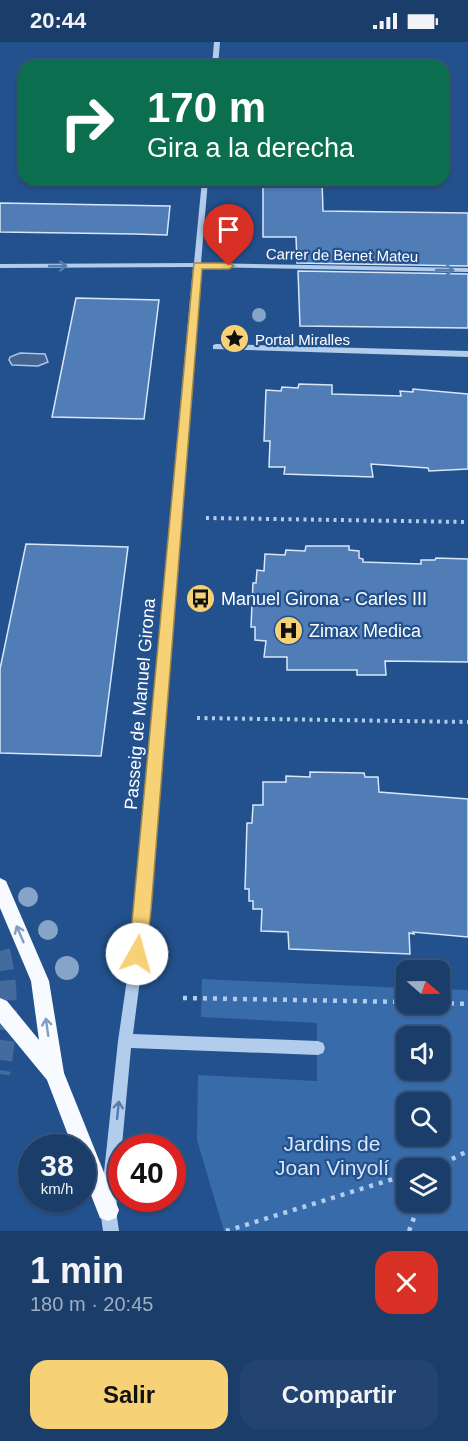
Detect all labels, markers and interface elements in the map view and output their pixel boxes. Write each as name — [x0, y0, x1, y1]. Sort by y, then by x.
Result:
text: 20:44 — [30, 8, 86, 33]
icon: right — [48, 84, 126, 162]
text: 170 m — [147, 84, 266, 131]
text: Gira a la derecha — [147, 133, 354, 163]
pin — [203, 204, 254, 266]
icon: arrive — [212, 213, 245, 246]
street label: Carrer de Benet Mateu — [266, 245, 418, 265]
one-way arrow — [48, 260, 68, 272]
one-way arrow — [434, 264, 454, 276]
place icon: Portal Miralles — [218, 323, 250, 355]
place label: Portal Miralles — [255, 331, 350, 348]
bus stop icon: Manuel Girona - Carles III — [184, 583, 216, 615]
place label: Manuel Girona - Carles III — [221, 589, 427, 609]
street label: Passeig de Manuel Girona — [121, 596, 159, 811]
hospital icon: Zimax Medica — [272, 615, 304, 647]
place label: Zimax Medica — [309, 621, 422, 641]
position arrow — [105, 922, 169, 986]
one-way arrow — [14, 925, 25, 943]
north arrow — [396, 960, 450, 1014]
map controls — [396, 960, 450, 1212]
one-way arrow — [42, 1017, 53, 1037]
button: sound — [396, 1026, 450, 1080]
button: search — [396, 1092, 450, 1146]
one-way arrow — [113, 1100, 124, 1120]
park label: Jardins de Joan Vinyolí — [275, 1132, 389, 1179]
speed limit sign: 40 — [108, 1134, 186, 1212]
text: 38 — [40, 1149, 74, 1182]
button: layers — [396, 1158, 450, 1212]
text: km/h — [41, 1180, 73, 1197]
text: 1 min — [30, 1250, 124, 1291]
button: close — [375, 1251, 438, 1314]
text: 180 m · 20:45 — [30, 1293, 153, 1315]
button: Salir — [30, 1360, 228, 1429]
button: Compartir — [240, 1360, 438, 1429]

